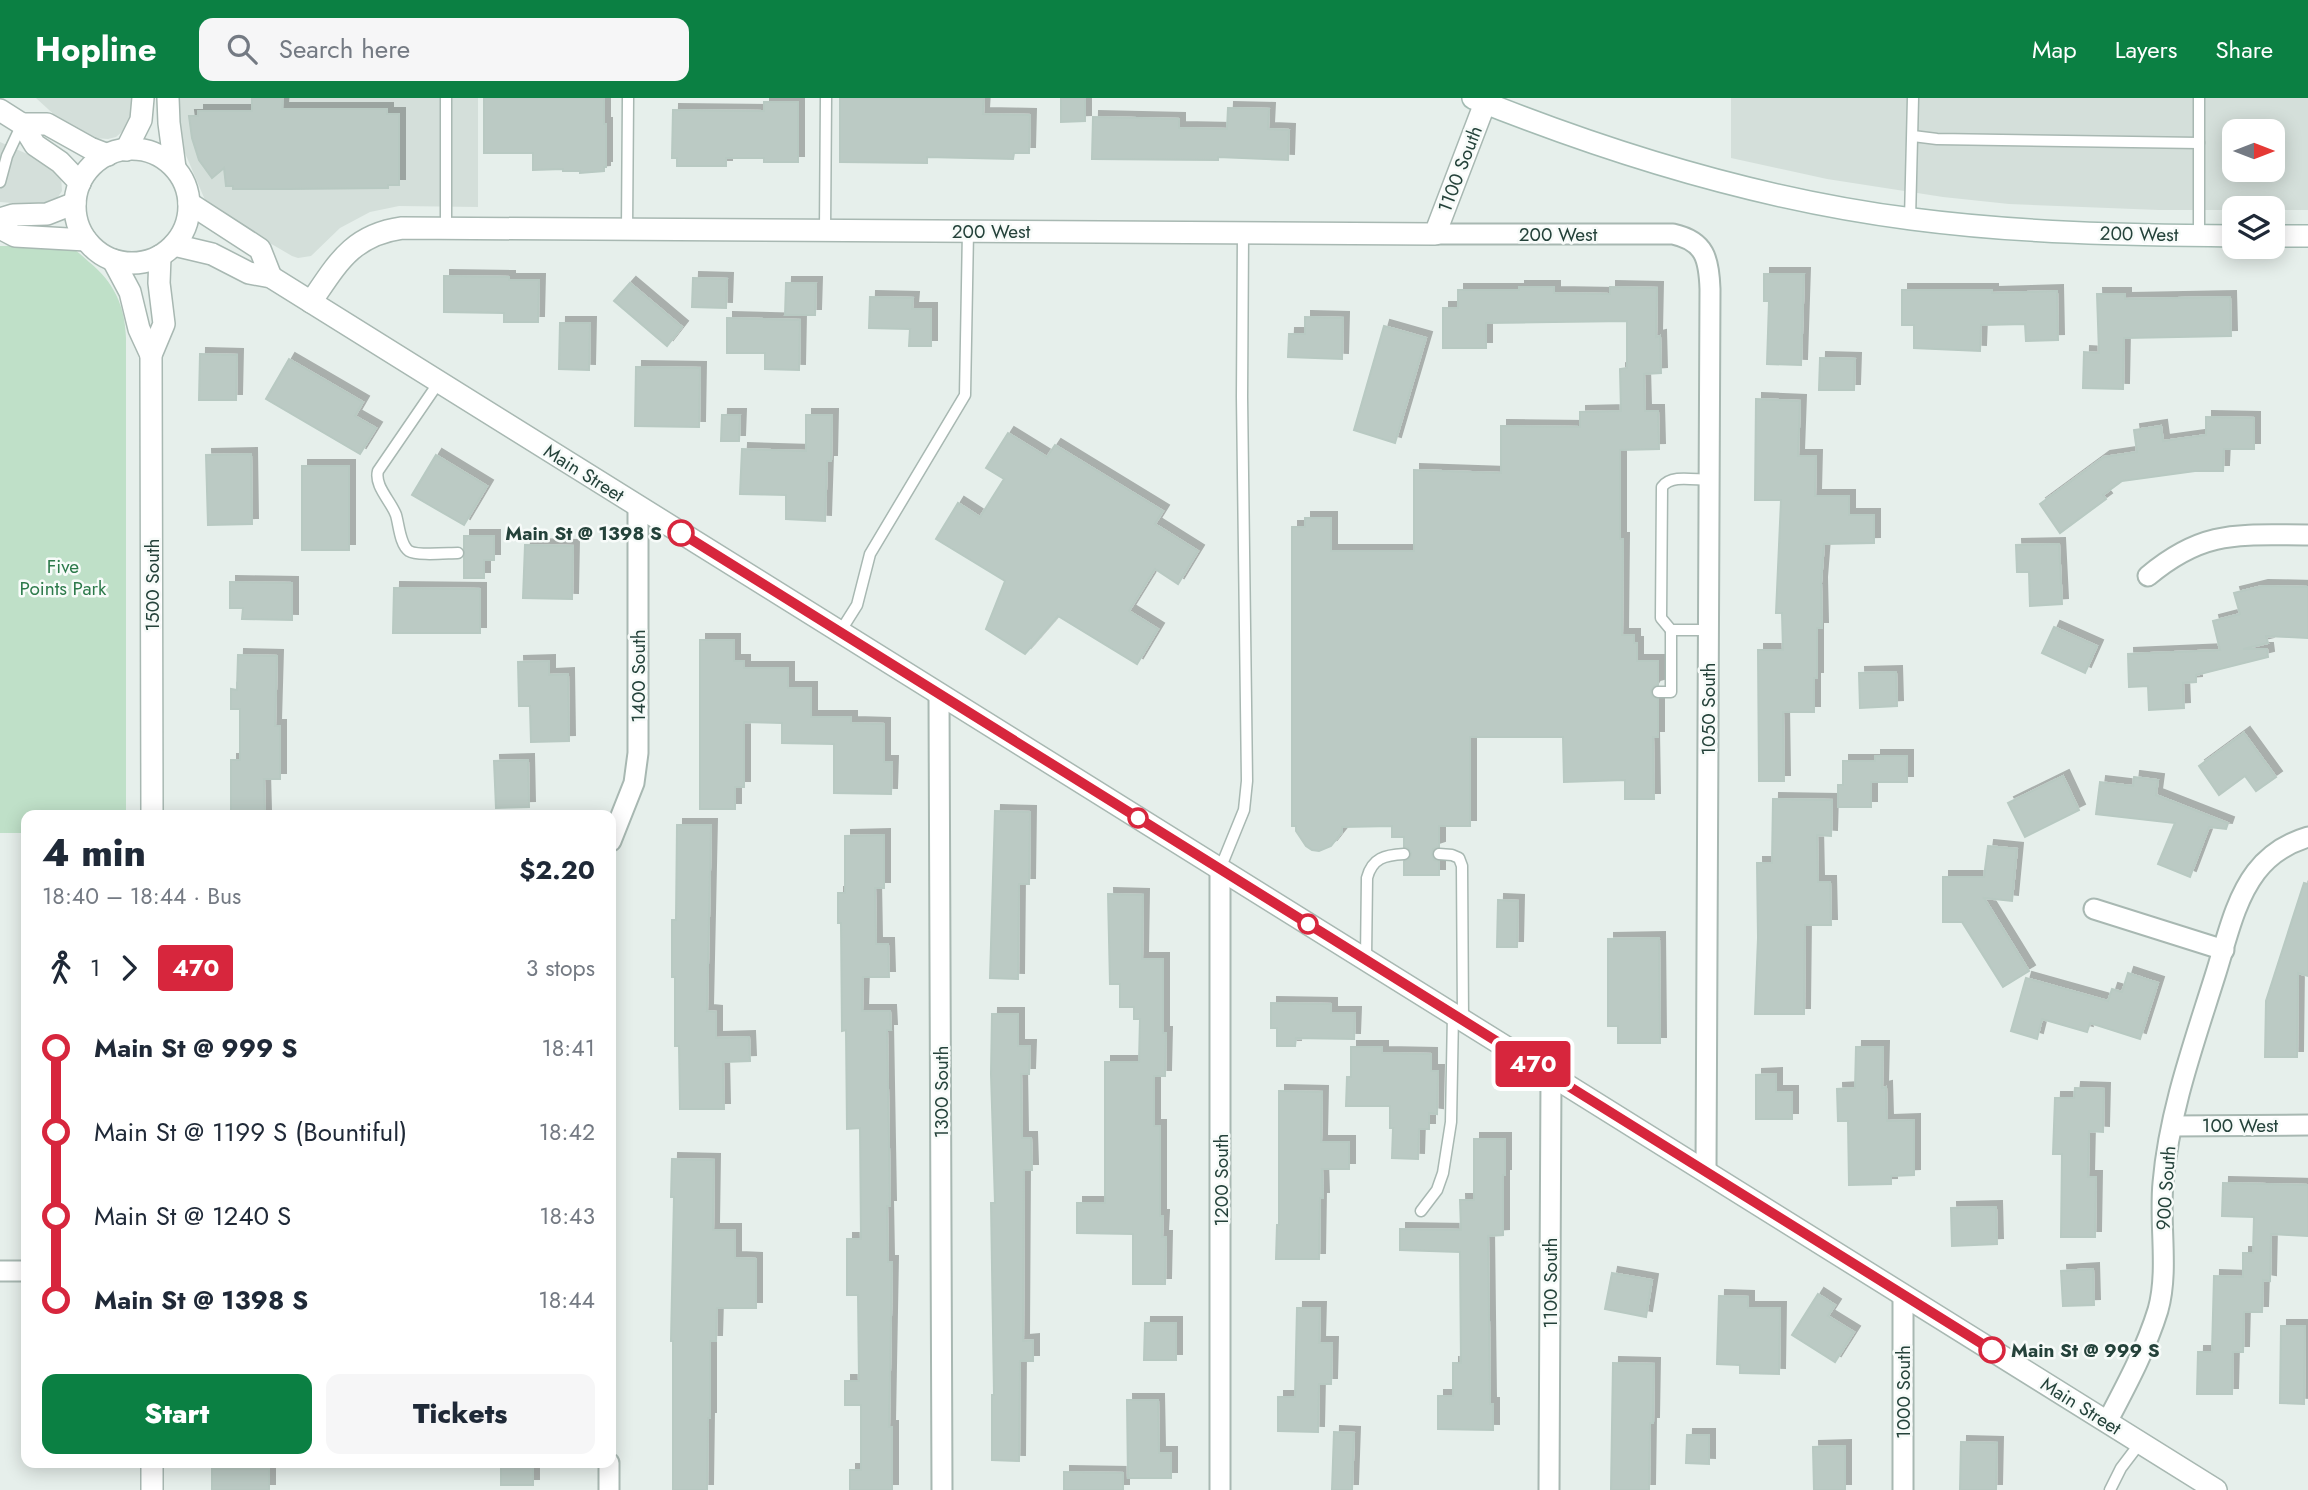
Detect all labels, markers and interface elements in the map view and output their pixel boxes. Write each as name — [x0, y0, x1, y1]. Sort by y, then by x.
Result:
search box — [199, 18, 689, 81]
text: Hopline — [35, 26, 157, 73]
icon: search — [223, 30, 261, 68]
text: Search here — [279, 30, 410, 68]
text: Map — [2032, 32, 2077, 67]
text: Layers — [2115, 32, 2177, 67]
text: Share — [2215, 32, 2273, 67]
north arrow — [2222, 119, 2286, 182]
map controls — [2222, 119, 2285, 259]
street label: 1100 South — [1431, 122, 1489, 216]
button: layers — [2222, 196, 2285, 259]
street label: 200 West — [952, 218, 1031, 245]
street label: 200 West — [2099, 220, 2179, 248]
street label: 200 West — [1519, 221, 1598, 248]
street label: Main Street — [538, 438, 630, 509]
place label: Main St @ 1398 S — [505, 520, 662, 547]
marker: Main St @ 1398 S — [668, 520, 694, 546]
street label: 1500 South — [139, 538, 166, 632]
park label: Five Points Park — [20, 553, 107, 602]
street label: 1400 South — [625, 629, 652, 723]
street label: 1050 South — [1695, 662, 1722, 756]
unlabelled marker — [1128, 808, 1148, 828]
text: 4 min — [42, 825, 146, 880]
text: $2.20 — [519, 851, 595, 889]
text: 18:40 – 18:44 · Bus — [42, 879, 241, 913]
unlabelled marker — [1298, 914, 1318, 934]
icon: walk — [42, 949, 80, 987]
icon: forward — [110, 949, 148, 987]
text: 470 — [172, 950, 219, 985]
text: 1 — [90, 951, 100, 985]
text: 3 stops — [526, 951, 595, 985]
text: Main St @ 999 S — [94, 1029, 297, 1067]
text: 18:41 — [541, 1031, 595, 1065]
line badge: 470 — [1493, 1041, 1573, 1087]
street label: 1300 South — [928, 1046, 955, 1138]
text: 470 — [1509, 1046, 1557, 1081]
street label: 100 West — [2202, 1112, 2279, 1139]
text: Main St @ 1199 S (Bountiful) — [94, 1113, 407, 1151]
text: 18:42 — [539, 1115, 595, 1149]
street label: 1200 South — [1208, 1133, 1235, 1227]
street label: 900 South — [2150, 1145, 2182, 1231]
text: Main St @ 1240 S — [94, 1197, 291, 1235]
text: 18:43 — [539, 1199, 595, 1233]
street label: 1100 South — [1537, 1238, 1564, 1328]
text: Main St @ 1398 S — [94, 1281, 308, 1319]
text: 18:44 — [538, 1283, 595, 1317]
marker: Main St @ 999 S — [1979, 1337, 2005, 1363]
place label: Main St @ 999 S — [2011, 1337, 2160, 1364]
street label: 1000 South — [1890, 1345, 1917, 1439]
street label: Main Street — [2035, 1371, 2127, 1442]
button: Start — [42, 1374, 312, 1454]
button: Tickets — [326, 1374, 595, 1454]

